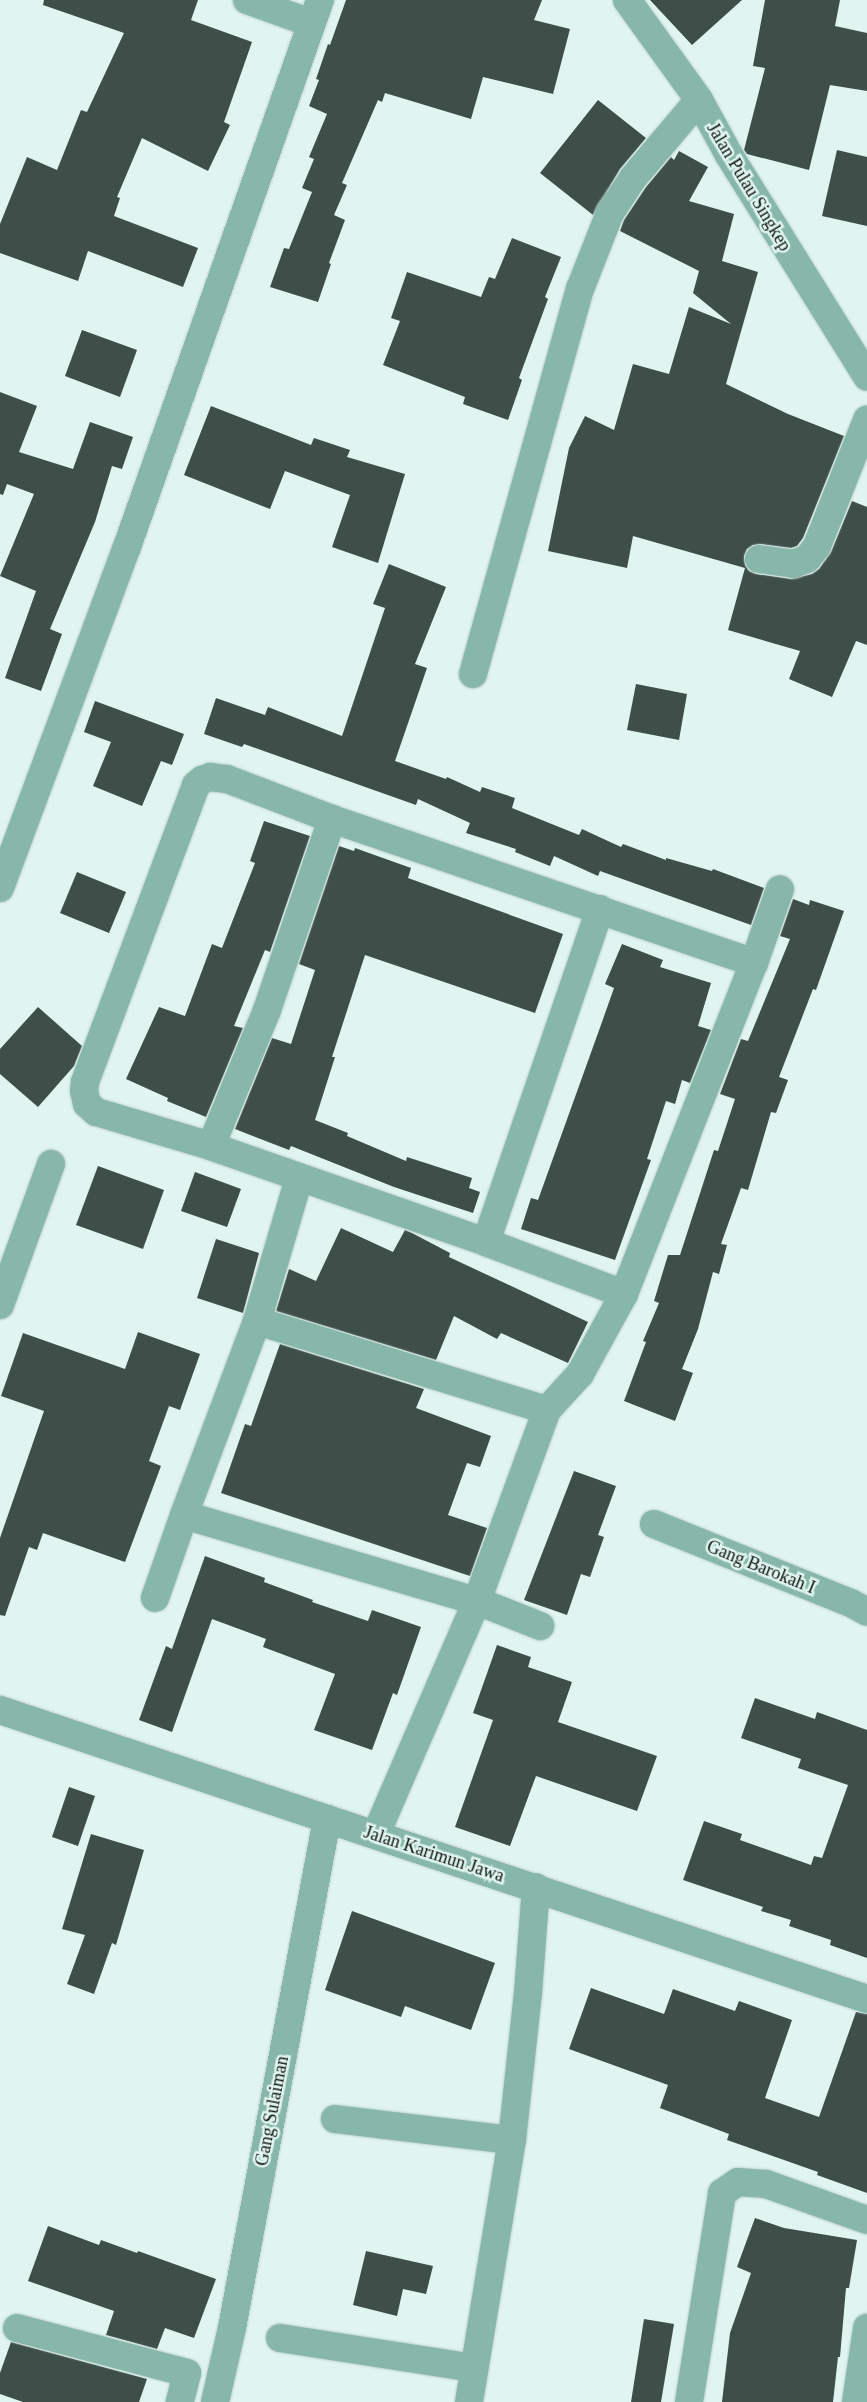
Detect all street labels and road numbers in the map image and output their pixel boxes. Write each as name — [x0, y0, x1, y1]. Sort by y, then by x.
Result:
street label: Jalan Pulau Singkep — [702, 119, 796, 255]
street label: Gang Barokah I — [704, 1535, 818, 1599]
street label: Jalan Karimun Jawa — [361, 1821, 507, 1887]
street label: Gang Sulaiman — [251, 2054, 293, 2168]

